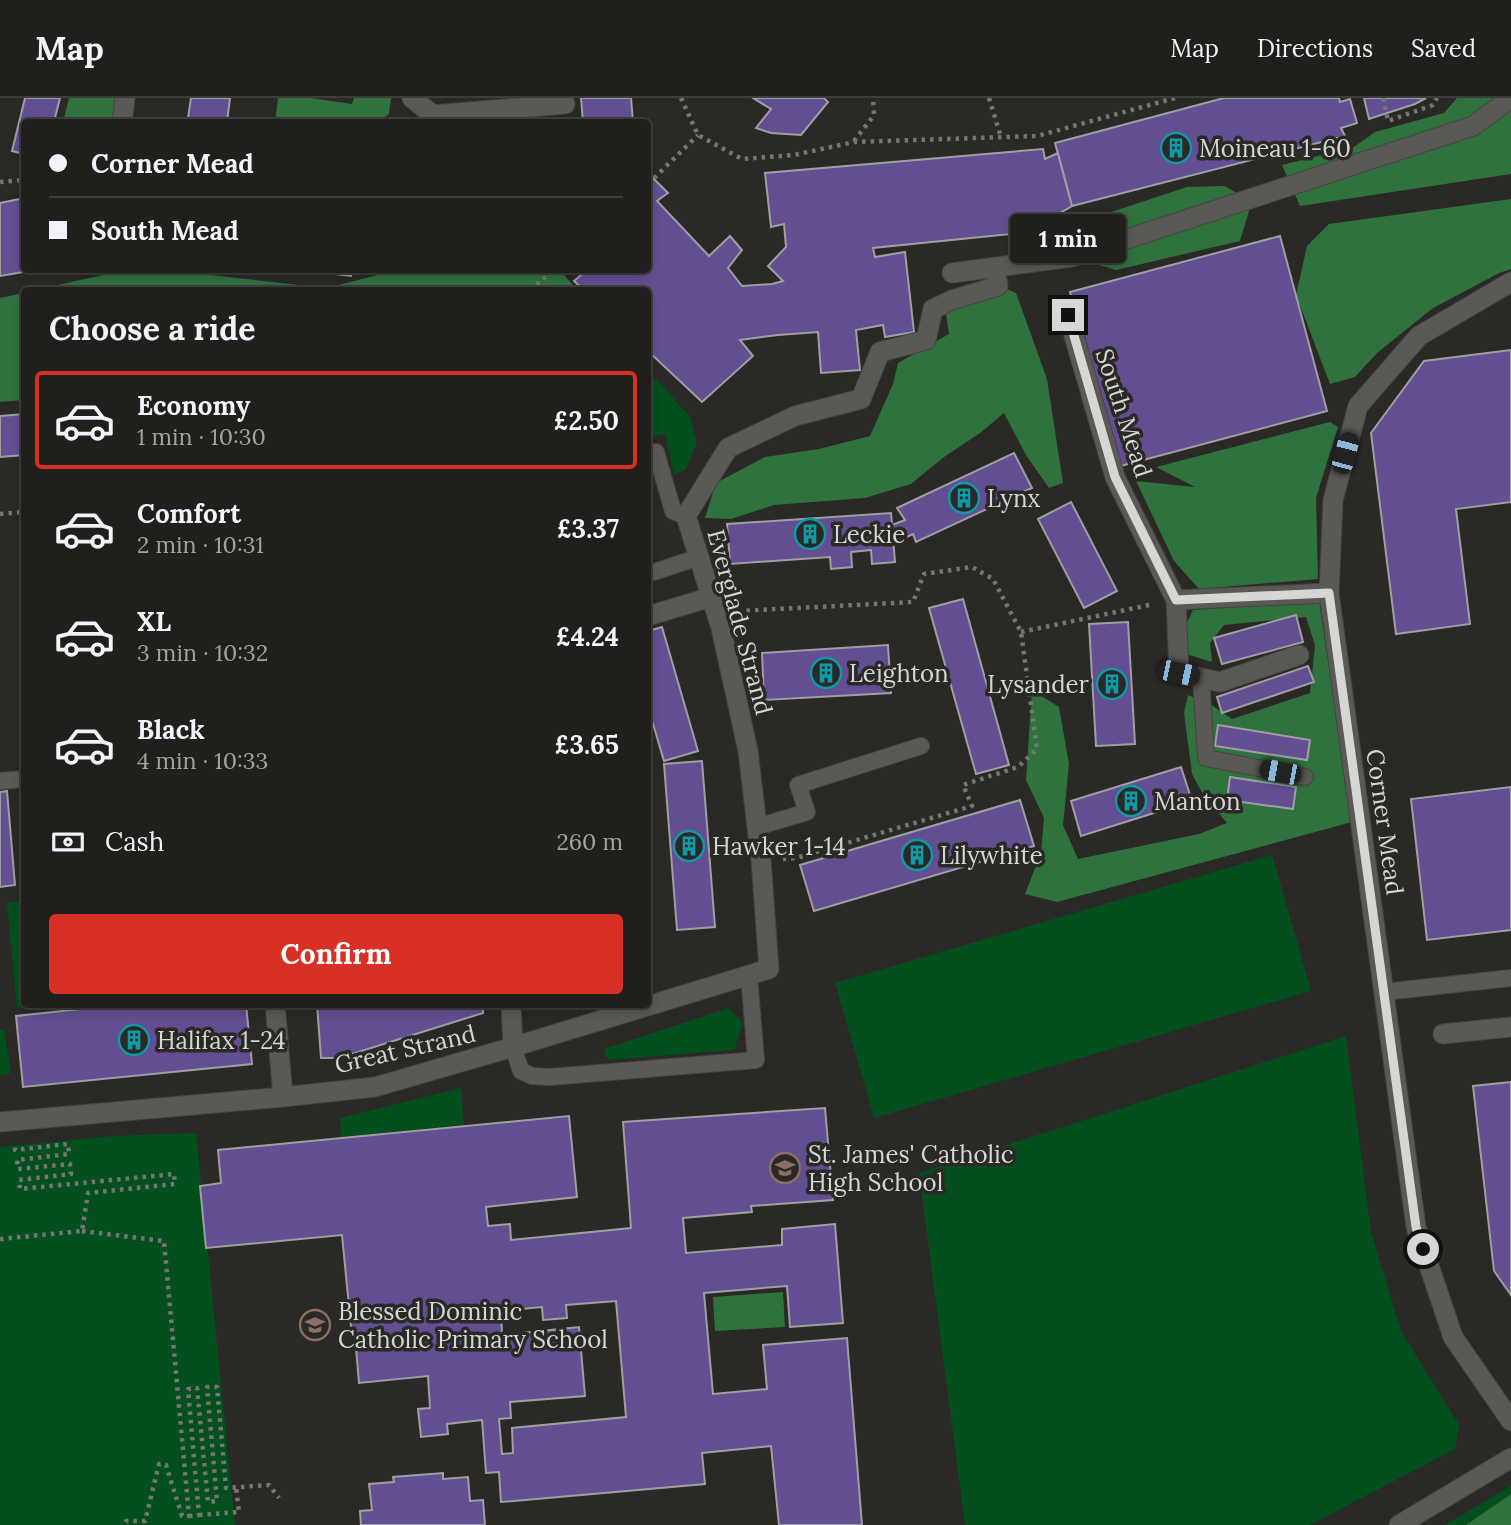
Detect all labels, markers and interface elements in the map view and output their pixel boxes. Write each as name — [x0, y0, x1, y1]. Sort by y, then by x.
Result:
text: Map — [35, 27, 104, 69]
text: Map — [1170, 33, 1219, 64]
text: Directions — [1257, 33, 1373, 64]
text: Saved — [1411, 33, 1476, 64]
building icon: Moineau 1-60 — [1159, 131, 1193, 165]
place label: Moineau 1-60 — [1199, 133, 1351, 164]
text: Corner Mead — [91, 147, 254, 180]
text: South Mead — [91, 214, 239, 247]
callout: 1 min — [1010, 214, 1126, 262]
text: 1 min — [1039, 224, 1097, 253]
route end — [1052, 299, 1084, 331]
text: Choose a ride — [49, 308, 256, 349]
street label: South Mead — [1089, 345, 1159, 481]
icon: car — [53, 389, 116, 452]
text: Economy — [137, 389, 250, 422]
text: £2.50 — [554, 404, 619, 437]
text: 1 min · 10:30 — [137, 422, 266, 451]
car — [1330, 430, 1361, 476]
building icon: Lynx — [947, 481, 981, 515]
place label: Lynx — [987, 483, 1041, 514]
icon: car — [53, 497, 116, 560]
text: Comfort — [137, 497, 241, 530]
text: £3.37 — [557, 512, 619, 545]
building icon: Leckie — [793, 517, 827, 551]
place label: Leckie — [833, 519, 905, 550]
street label: Everglade Strand — [700, 526, 780, 718]
text: 2 min · 10:31 — [137, 530, 264, 559]
icon: car — [53, 605, 116, 668]
text: XL — [137, 605, 171, 638]
text: £4.24 — [556, 620, 619, 653]
text: 3 min · 10:32 — [137, 638, 268, 667]
building icon: Leighton — [809, 656, 843, 690]
place label: Leighton — [849, 658, 949, 689]
car — [1157, 658, 1202, 688]
building icon: Lysander — [1095, 667, 1129, 701]
place label: Lysander — [987, 669, 1090, 700]
icon: car — [53, 713, 116, 776]
text: Black — [137, 713, 205, 746]
text: £3.65 — [554, 728, 619, 761]
text: 4 min · 10:33 — [137, 746, 268, 775]
street label: Corner Mead — [1359, 747, 1411, 897]
car — [1258, 758, 1303, 786]
building icon: Manton — [1114, 784, 1148, 818]
place label: Manton — [1154, 786, 1241, 817]
icon: cash — [49, 823, 87, 861]
text: Cash — [105, 825, 164, 858]
text: 260 m — [556, 827, 623, 856]
building icon: Hawker 1-14 — [672, 829, 706, 863]
place label: Hawker 1-14 — [712, 831, 846, 862]
building icon: Lilywhite — [900, 838, 934, 872]
place label: Lilywhite — [940, 840, 1043, 871]
button: Confirm — [49, 914, 623, 994]
street label: Great Strand — [332, 1018, 478, 1080]
building icon: Halifax 1-24 — [117, 1023, 151, 1057]
place label: Halifax 1-24 — [157, 1025, 286, 1056]
place label: St. James' Catholic High School — [808, 1139, 1014, 1198]
school or university icon: St. James' Catholic High School — [768, 1151, 802, 1185]
route start — [1407, 1233, 1439, 1265]
place label: Blessed Dominic Catholic Primary School — [338, 1296, 608, 1355]
school or university icon: Blessed Dominic Catholic Primary School — [298, 1308, 332, 1342]

